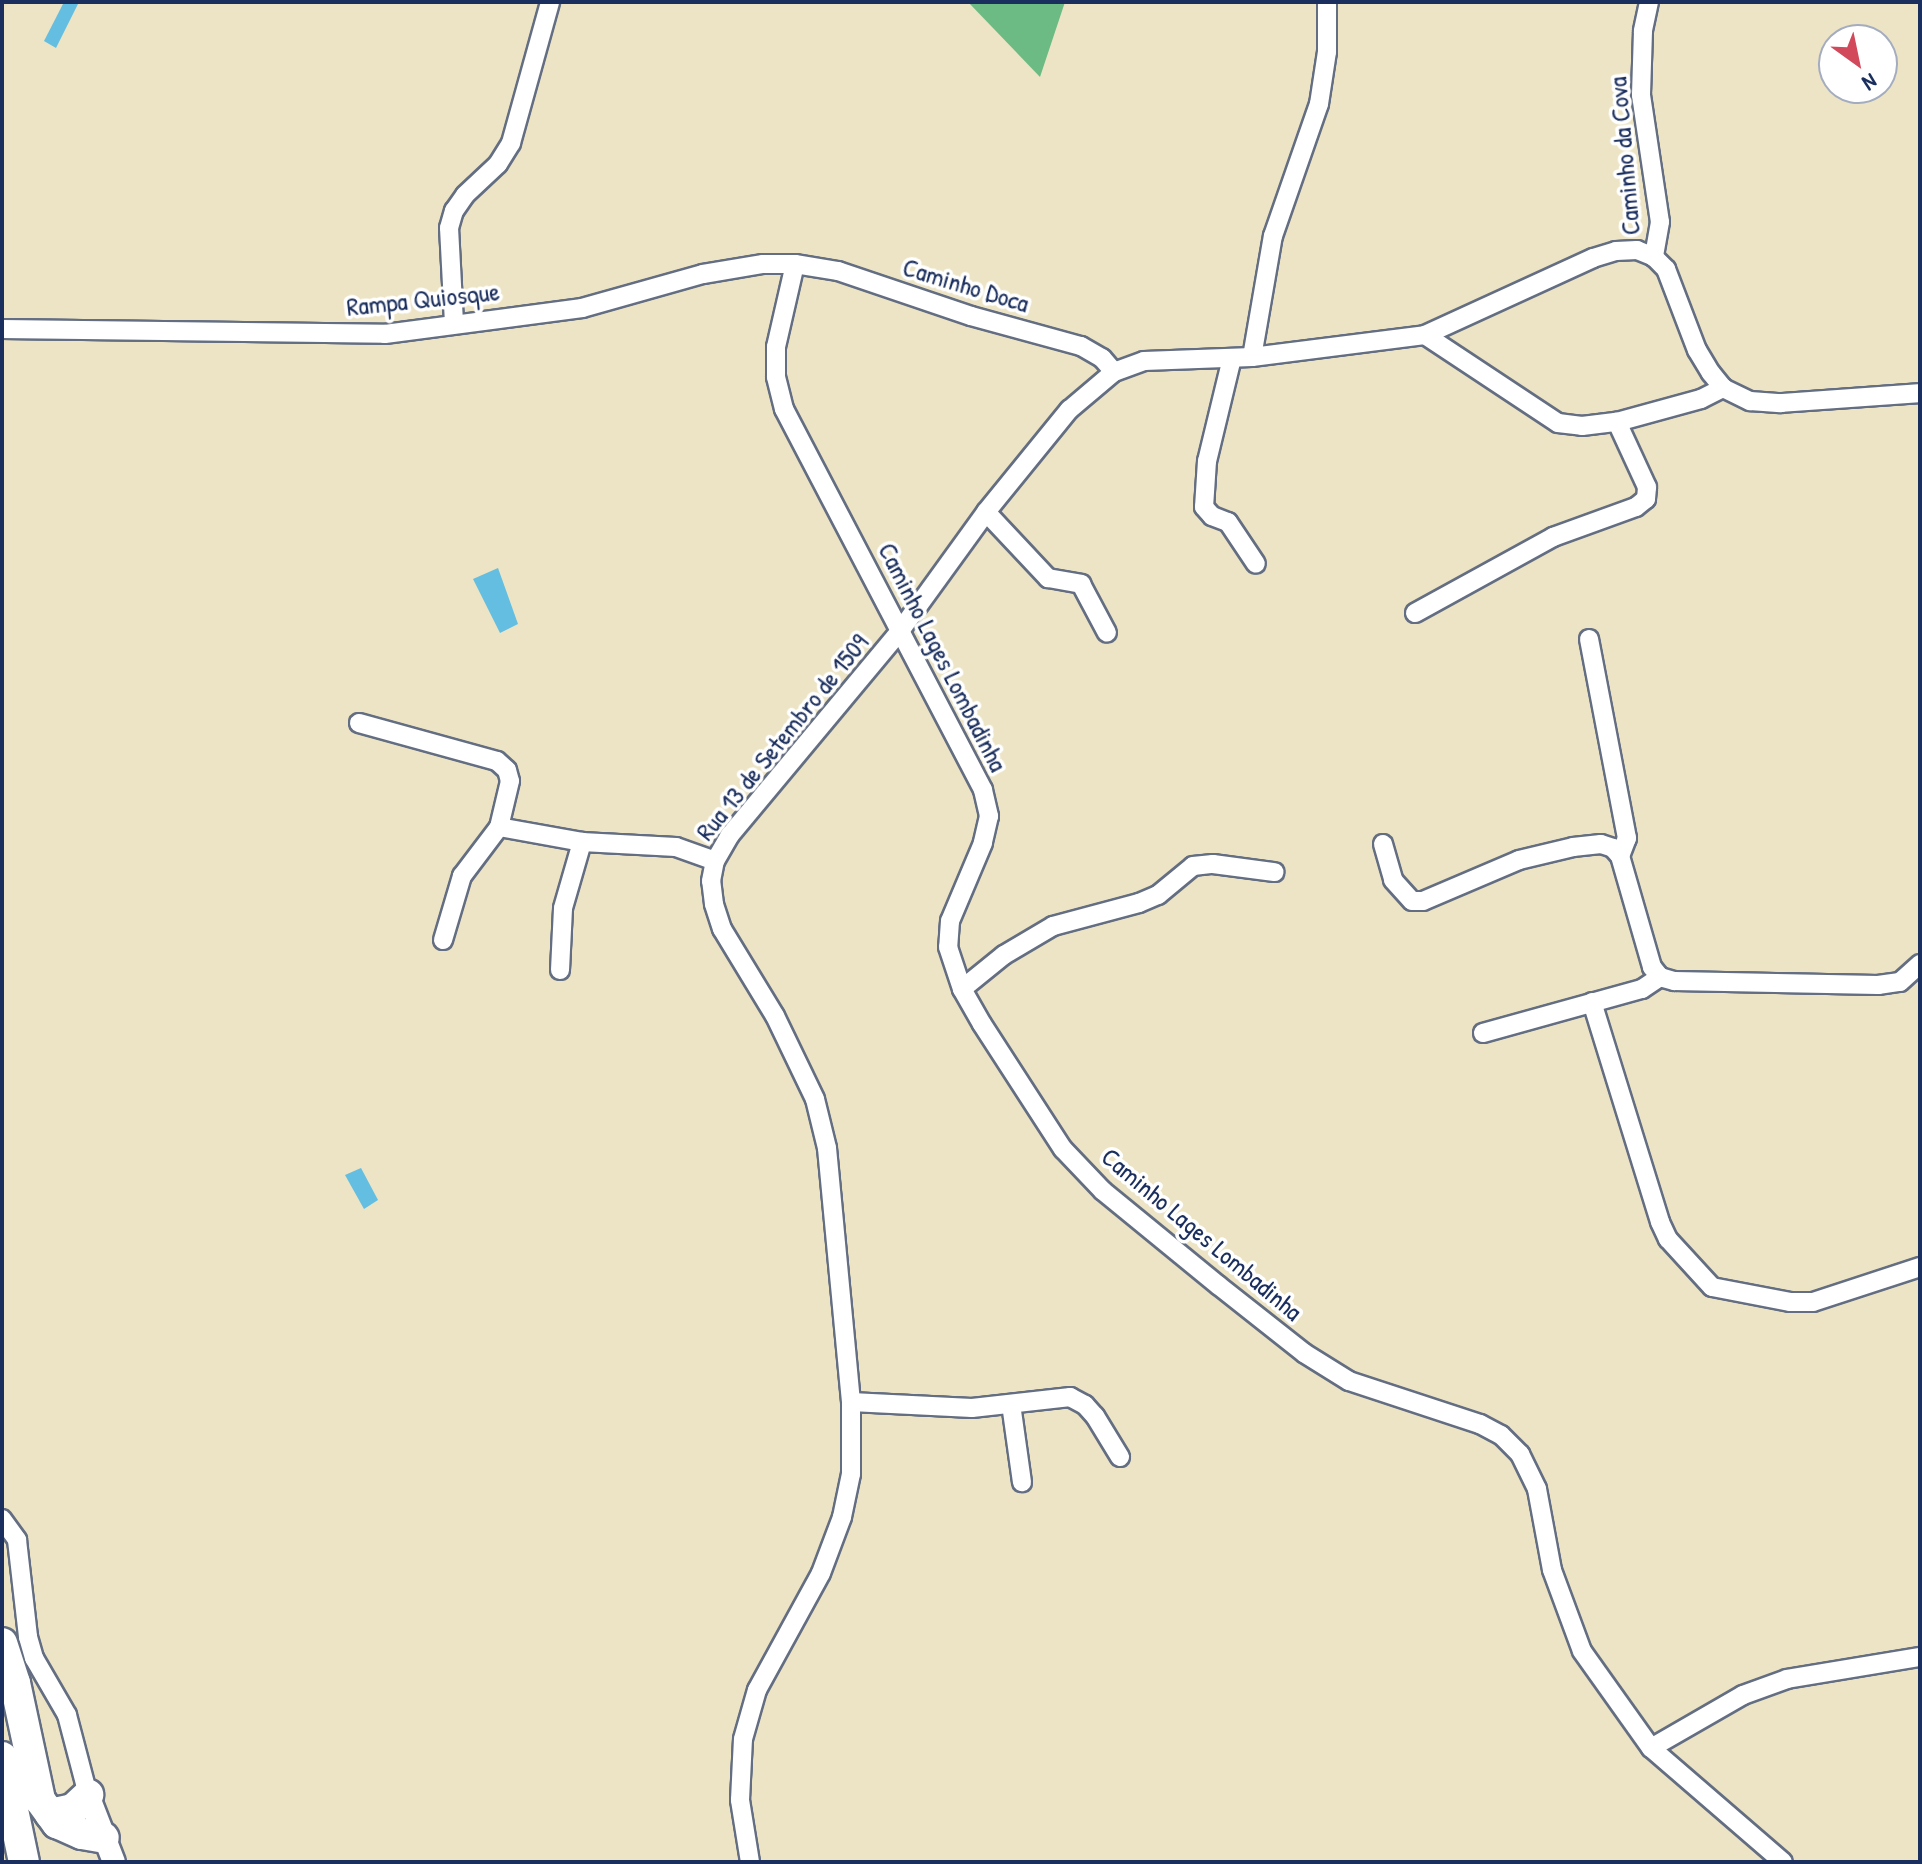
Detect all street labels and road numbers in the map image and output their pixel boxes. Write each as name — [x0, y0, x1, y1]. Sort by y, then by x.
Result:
street label: Caminho da Cova — [1602, 76, 1646, 236]
street label: Caminho Doca — [899, 251, 1033, 319]
street label: Rampa Quiosque — [345, 275, 501, 323]
street label: Caminho Lages Lombadinha — [872, 537, 1014, 777]
street label: Rua 13 de Setembro de 1509 — [689, 628, 875, 846]
street label: Caminho Lages Lombadinha — [1095, 1141, 1309, 1327]

